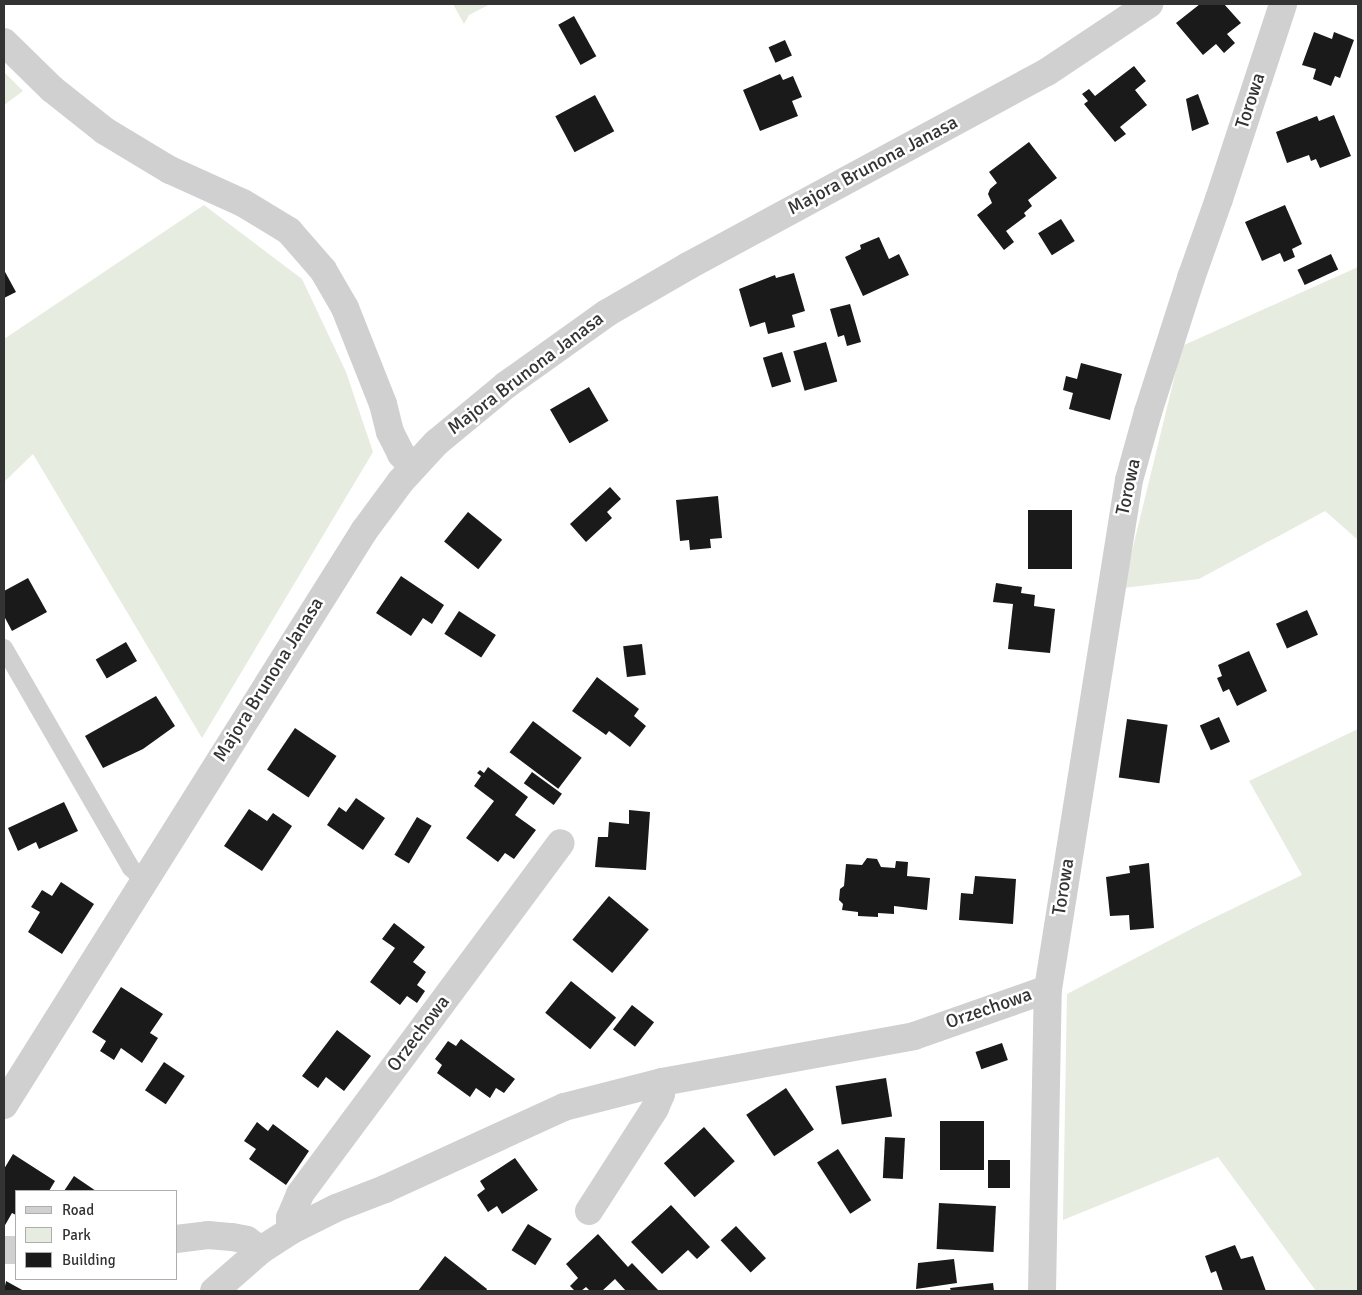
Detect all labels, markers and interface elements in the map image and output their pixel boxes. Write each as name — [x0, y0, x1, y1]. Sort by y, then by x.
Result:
street label: Torowa — [1231, 70, 1271, 132]
street label: Majora Brunona Janasa — [784, 111, 962, 221]
street label: Majora Brunona Janasa — [443, 308, 609, 440]
street label: Torowa — [1112, 457, 1146, 517]
street label: Majora Brunona Janasa — [209, 594, 329, 766]
street label: Torowa — [1048, 857, 1080, 917]
street label: Orzechowa — [943, 984, 1035, 1034]
street label: Orzechowa — [383, 991, 455, 1077]
legend — [15, 1190, 178, 1280]
text: Road — [62, 1201, 94, 1219]
text: Park — [62, 1226, 91, 1244]
text: Building — [62, 1251, 116, 1269]

